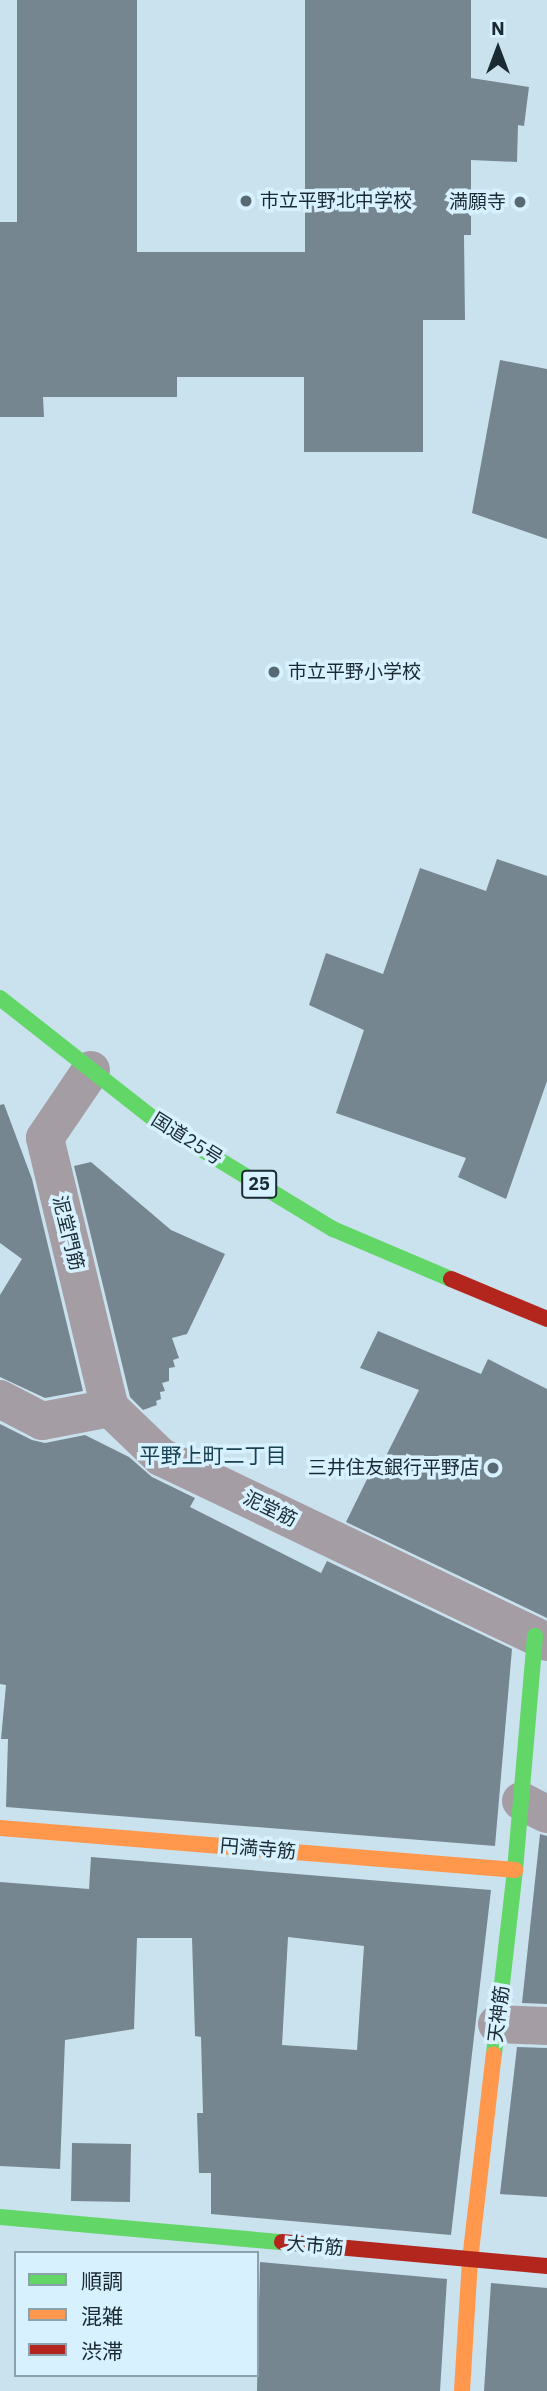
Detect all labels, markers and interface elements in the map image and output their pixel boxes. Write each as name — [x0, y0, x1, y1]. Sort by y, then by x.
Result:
north arrow — [463, 14, 533, 84]
text: N — [491, 16, 505, 40]
place label: 市立平野北中学校 — [260, 190, 412, 212]
place label: 満願寺 — [449, 191, 506, 213]
marker: 市立平野北中学校 — [238, 193, 254, 209]
marker: 満願寺 — [512, 194, 528, 210]
place label: 市立平野小学校 — [288, 661, 421, 683]
marker: 市立平野小学校 — [266, 664, 282, 680]
street label: 国道25号 — [147, 1108, 227, 1170]
road number: 25 — [240, 1170, 278, 1198]
street label: 泥堂門筋 — [48, 1193, 88, 1273]
district label: 平野上町二丁目 — [140, 1442, 286, 1468]
place label: 三井住友銀行平野店 — [308, 1457, 479, 1479]
marker: 三井住友銀行平野店 — [485, 1460, 501, 1476]
street label: 泥堂筋 — [239, 1486, 301, 1532]
street label: 円満寺筋 — [219, 1834, 297, 1864]
street label: 天神筋 — [484, 1984, 514, 2044]
street label: 大市筋 — [286, 2232, 344, 2260]
legend — [14, 2251, 259, 2377]
text: 順調 — [81, 2267, 123, 2295]
text: 混雑 — [81, 2302, 123, 2330]
text: 渋滞 — [81, 2337, 123, 2365]

